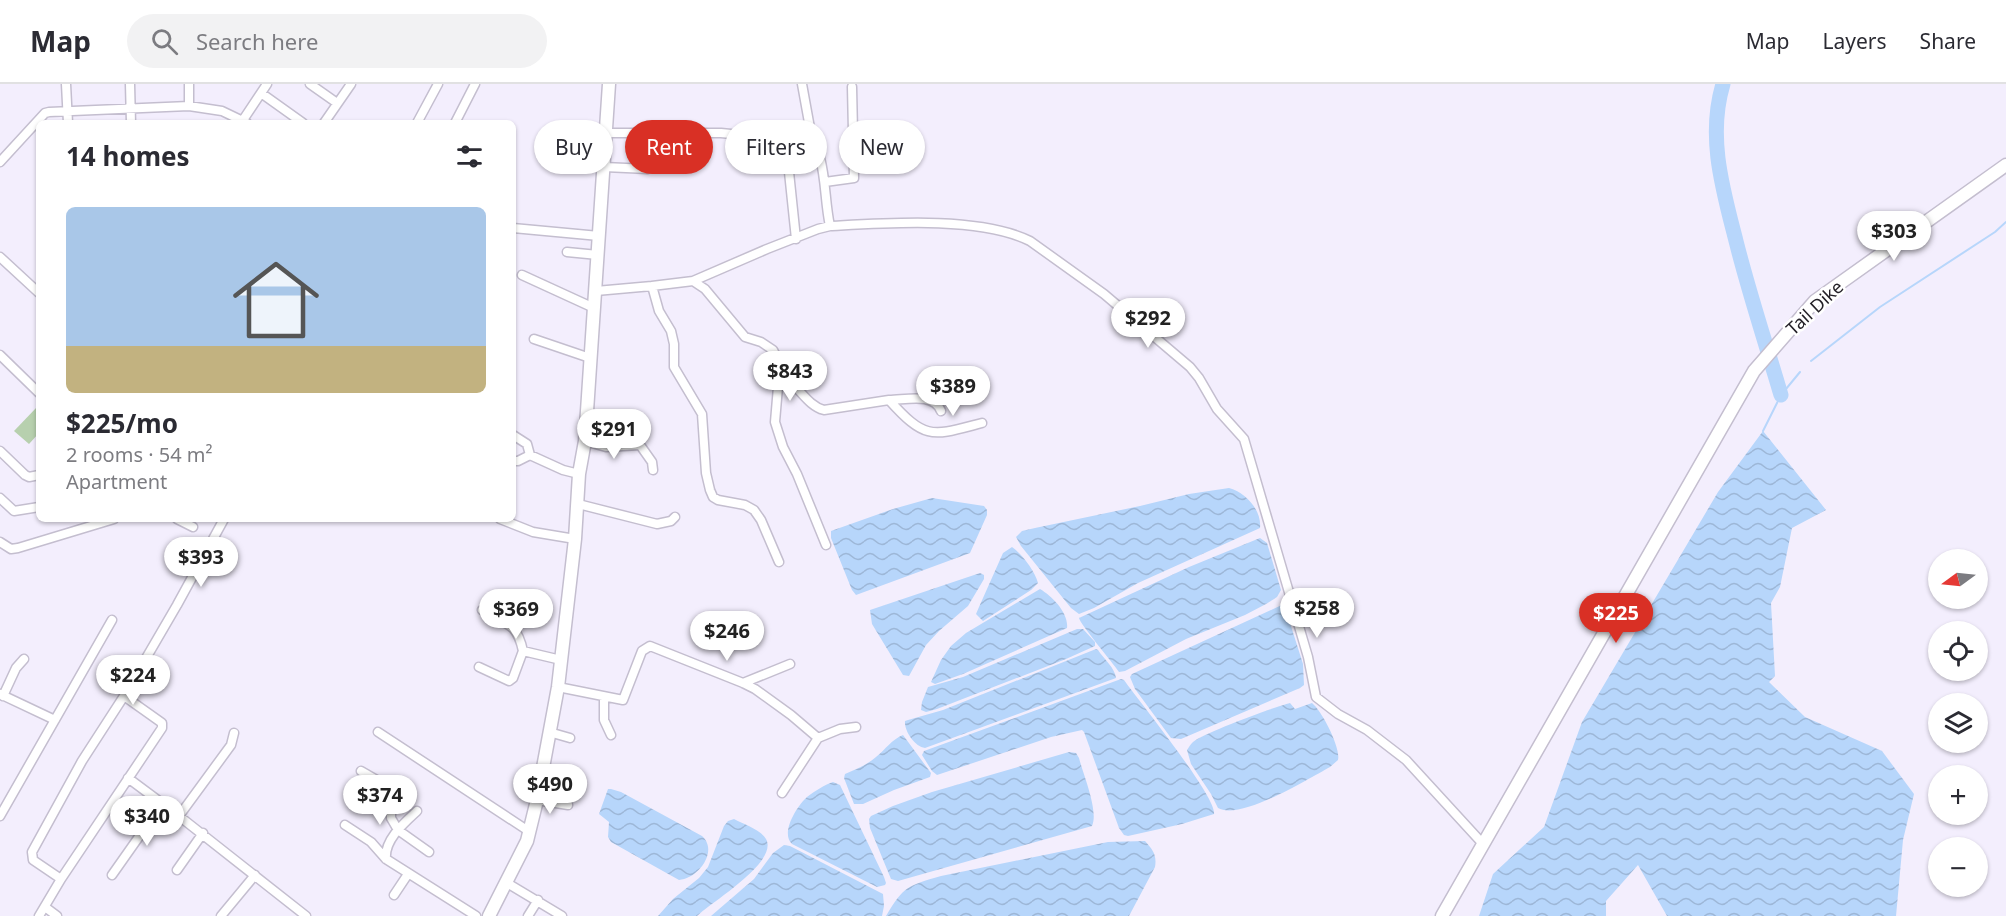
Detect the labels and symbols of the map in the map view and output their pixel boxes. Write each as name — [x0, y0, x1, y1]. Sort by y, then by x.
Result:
pin: $303 — [1858, 211, 1930, 262]
street label: Tail Dike — [1780, 275, 1848, 340]
pin: $292 — [1112, 298, 1184, 349]
pin: $843 — [754, 351, 826, 402]
pin: $389 — [917, 366, 989, 417]
pin: $291 — [578, 409, 650, 460]
pin: $393 — [165, 537, 237, 588]
north arrow — [1928, 549, 1988, 609]
pin: $258 — [1281, 588, 1353, 639]
pin: $369 — [480, 589, 552, 640]
pin: $225 — [1580, 593, 1652, 644]
pin: $246 — [691, 611, 763, 662]
pin: $224 — [97, 655, 169, 706]
pin: $490 — [514, 764, 586, 815]
pin: $374 — [344, 775, 416, 826]
pin: $340 — [111, 796, 183, 847]

